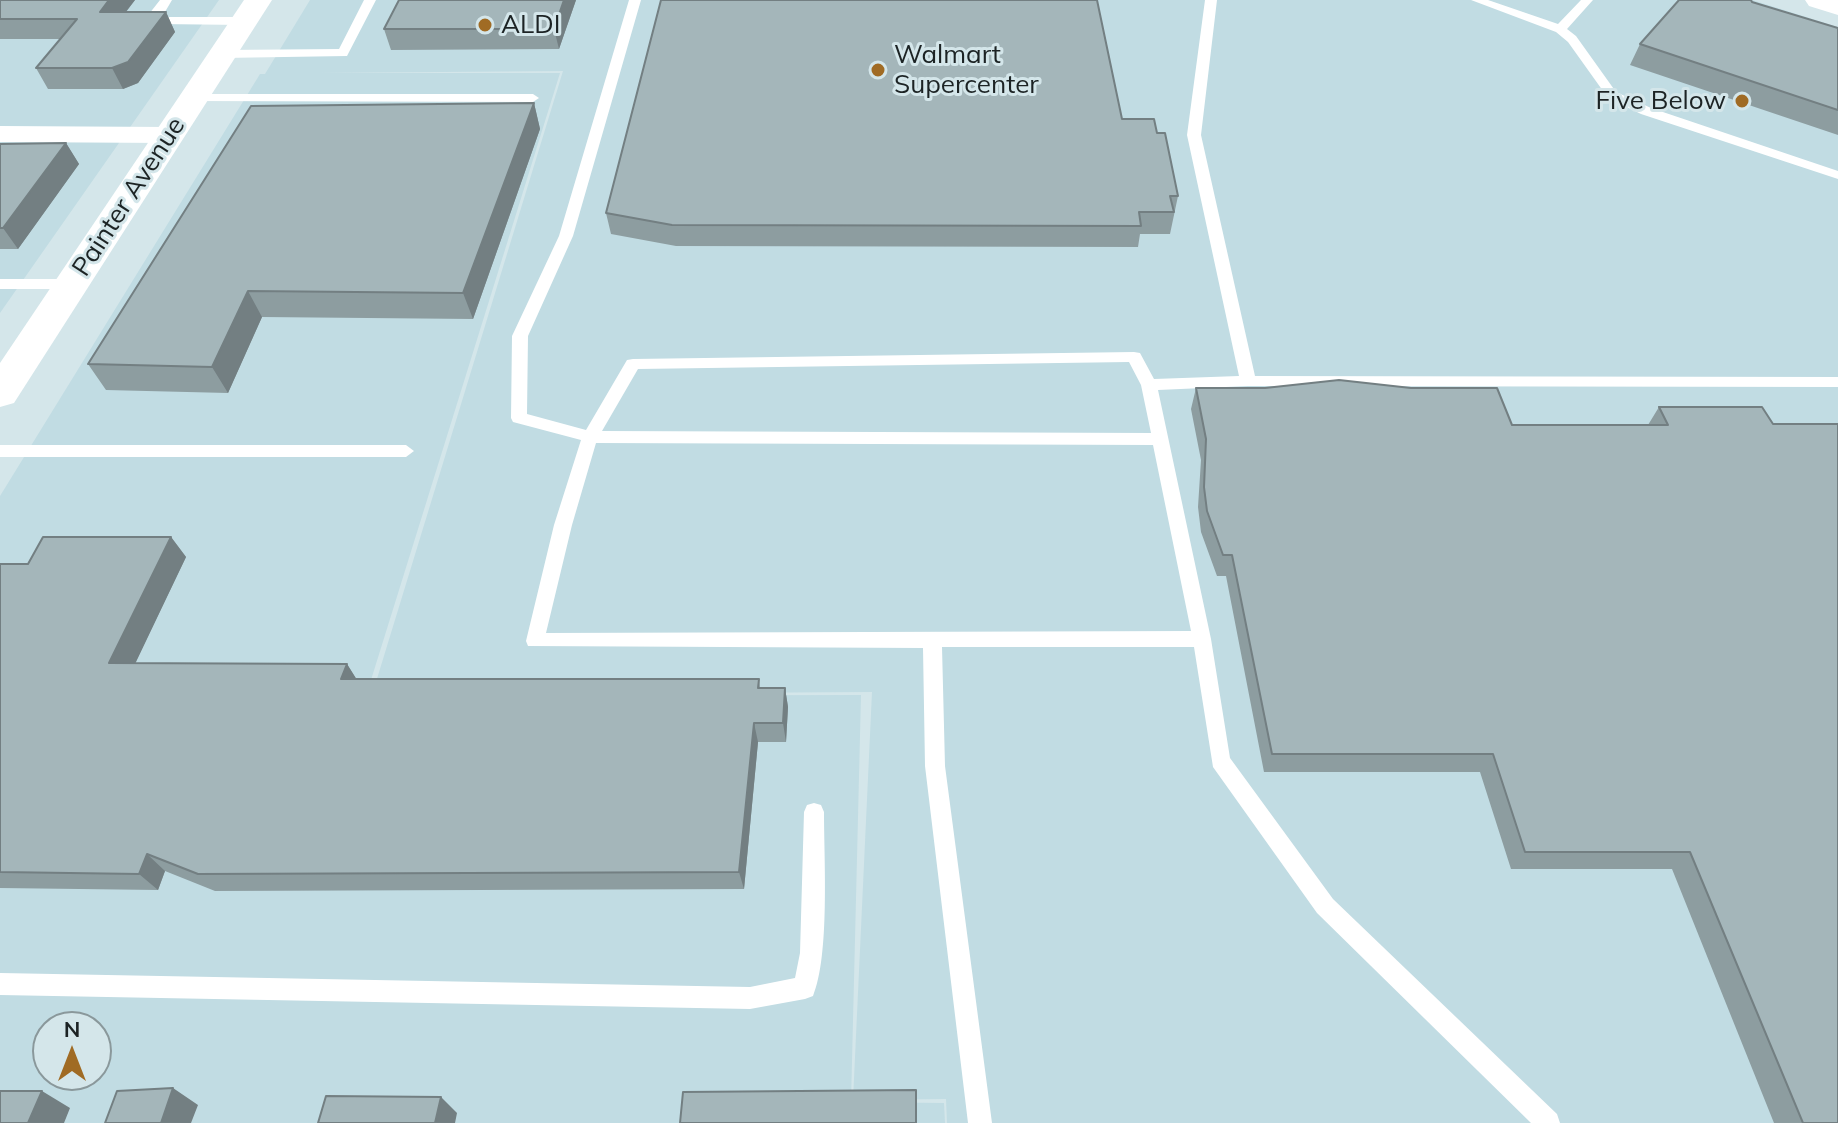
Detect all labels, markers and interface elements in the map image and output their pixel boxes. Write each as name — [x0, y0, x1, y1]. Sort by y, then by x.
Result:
place label: ALDI — [501, 9, 560, 41]
marker: ALDI — [476, 16, 494, 34]
place label: Walmart Supercenter — [894, 39, 1039, 100]
marker: Walmart Supercenter — [869, 61, 887, 79]
place label: Five Below — [1595, 85, 1726, 117]
marker: Five Below — [1733, 92, 1751, 110]
street label: Painter Avenue — [66, 112, 192, 282]
north arrow — [32, 1011, 112, 1091]
text: N — [64, 1015, 80, 1043]

